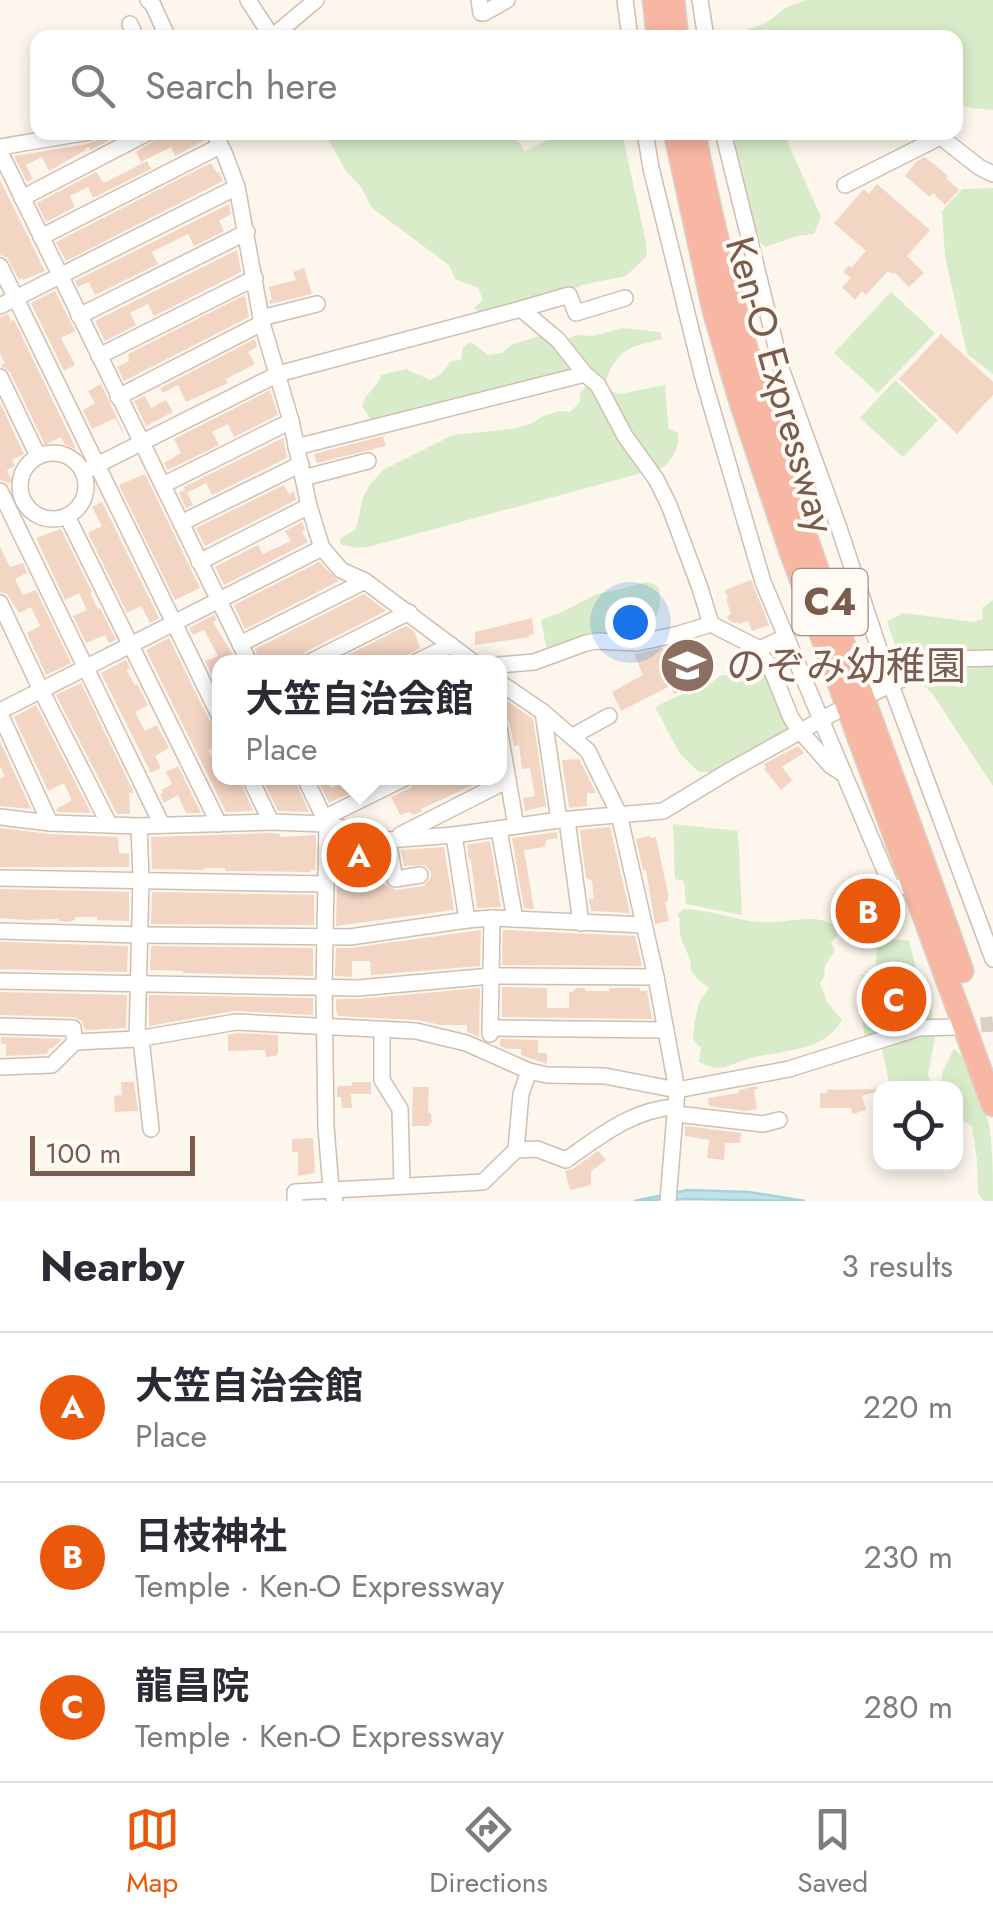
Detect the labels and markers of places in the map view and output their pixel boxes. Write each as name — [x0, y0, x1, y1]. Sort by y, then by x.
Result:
school or university icon: のぞみ幼稚園 — [657, 636, 717, 696]
place label: のぞみ幼稚園 — [726, 637, 966, 695]
pin: A — [326, 818, 392, 892]
pin: B — [836, 874, 900, 948]
pin: C — [862, 962, 926, 1036]

